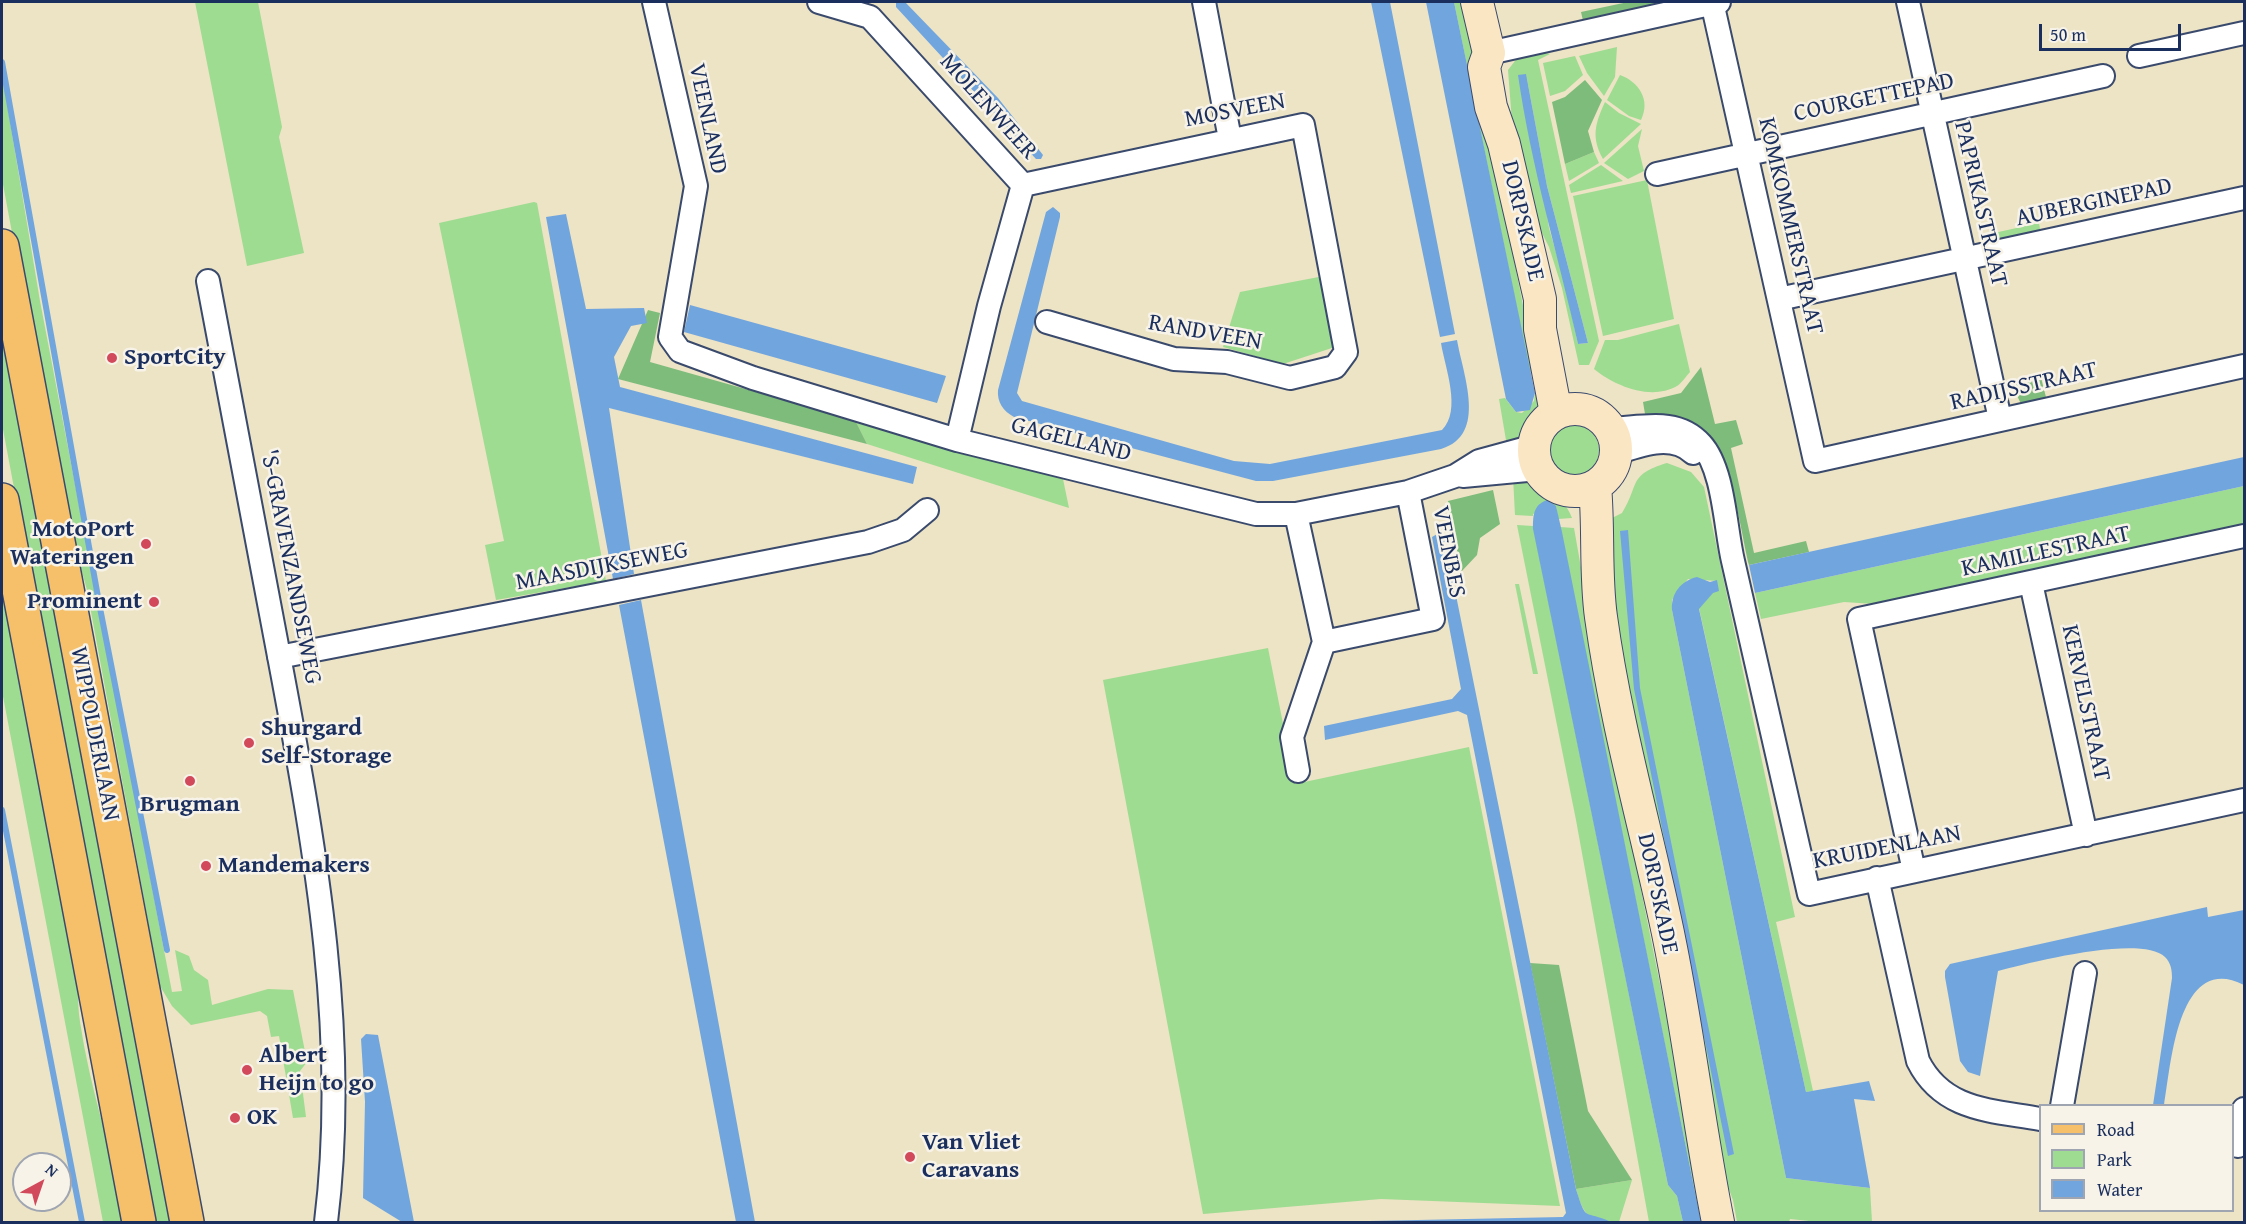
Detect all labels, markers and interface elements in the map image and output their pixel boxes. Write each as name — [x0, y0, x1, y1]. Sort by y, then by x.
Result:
scale bar — [2042, 12, 2184, 50]
text: 50 m — [2050, 21, 2086, 48]
street label: MOLENWEER — [933, 48, 1043, 166]
street label: VEENLAND — [681, 61, 733, 177]
street label: COURGETTEPAD — [1791, 67, 1957, 129]
street label: MOSVEEN — [1182, 87, 1288, 135]
street label: KOMKOMMERSTRAAT — [1751, 115, 1829, 337]
street label: PAPRIKASTRAAT — [1947, 118, 2013, 290]
street label: DORPSKADE — [1494, 158, 1550, 284]
street label: AUBERGINEPAD — [2013, 172, 2175, 234]
street label: RANDVEEN — [1146, 309, 1264, 357]
place label: SportCity — [124, 344, 226, 372]
marker: SportCity — [105, 351, 119, 365]
street label: RADIJSSTRAAT — [1948, 356, 2100, 418]
street label: GAGELLAND — [1008, 411, 1134, 469]
street label: 'S-GRAVENZANDSEWEG — [253, 447, 327, 687]
street label: VEENBES — [1425, 504, 1471, 600]
place label: MotoPort Wateringen — [10, 516, 134, 572]
street label: KAMILLESTRAAT — [1959, 520, 2133, 584]
street label: MAASDIJKSEWEG — [513, 536, 691, 598]
marker: MotoPort Wateringen — [139, 537, 153, 551]
place label: Prominent — [27, 588, 142, 616]
marker: Prominent — [147, 595, 161, 609]
street label: KERVELSTRAAT — [2054, 622, 2116, 784]
street label: WIPPOLDERLAAN — [63, 644, 125, 824]
place label: Shurgard Self-Storage — [261, 715, 392, 771]
marker: Shurgard Self-Storage — [242, 736, 256, 750]
marker: Brugman — [183, 774, 197, 788]
place label: Brugman — [140, 791, 240, 819]
street label: KRUIDENLAAN — [1811, 820, 1963, 876]
street label: DORPSKADE — [1630, 831, 1684, 957]
place label: Mandemakers — [218, 852, 370, 880]
marker: Mandemakers — [199, 859, 213, 873]
place label: Albert Heijn to go — [259, 1042, 374, 1098]
marker: Albert Heijn to go — [240, 1063, 254, 1077]
place label: OK — [247, 1104, 277, 1132]
legend — [2039, 1104, 2234, 1212]
marker: OK — [228, 1111, 242, 1125]
text: Road — [2097, 1116, 2135, 1143]
place label: Van Vliet Caravans — [922, 1129, 1020, 1185]
text: Park — [2097, 1146, 2132, 1173]
marker: Van Vliet Caravans — [903, 1150, 917, 1164]
north arrow — [12, 1152, 72, 1212]
text: N — [40, 1157, 64, 1182]
text: Water — [2097, 1176, 2142, 1203]

